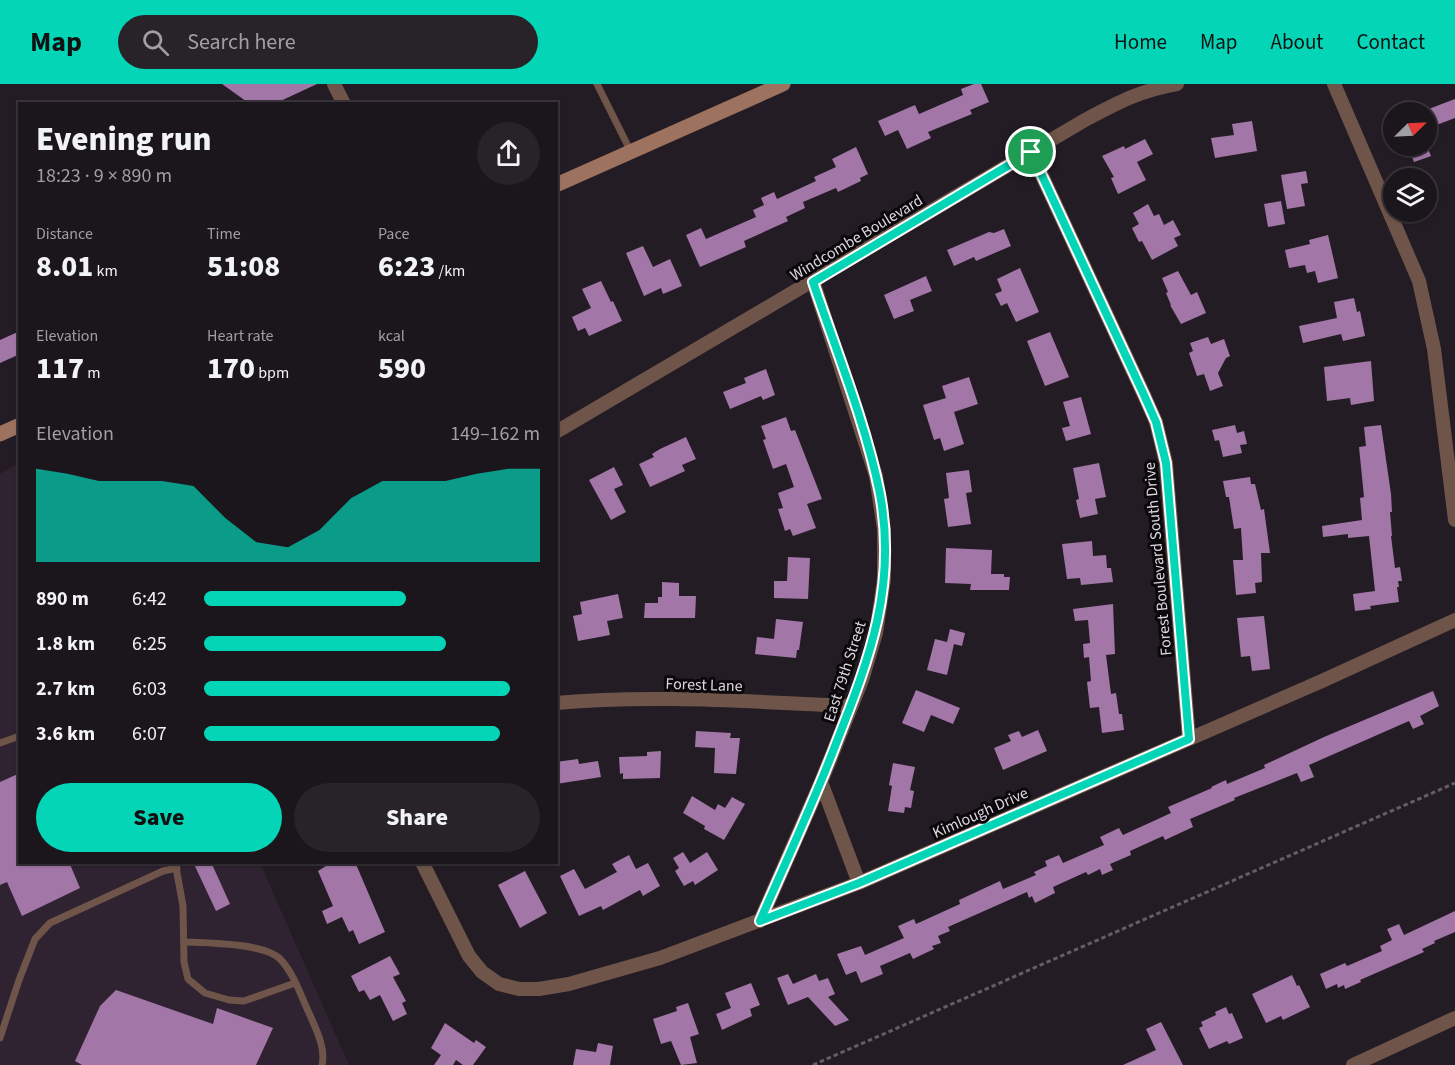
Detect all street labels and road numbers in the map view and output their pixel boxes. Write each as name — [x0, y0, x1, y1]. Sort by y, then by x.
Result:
street label: Windcombe Boulevard — [786, 189, 927, 286]
street label: Forest Boulevard South Drive — [1139, 461, 1177, 657]
street label: East 79th Street — [818, 618, 872, 725]
street label: Forest Lane — [665, 673, 743, 697]
street label: Kimlough Drive — [929, 782, 1032, 844]

